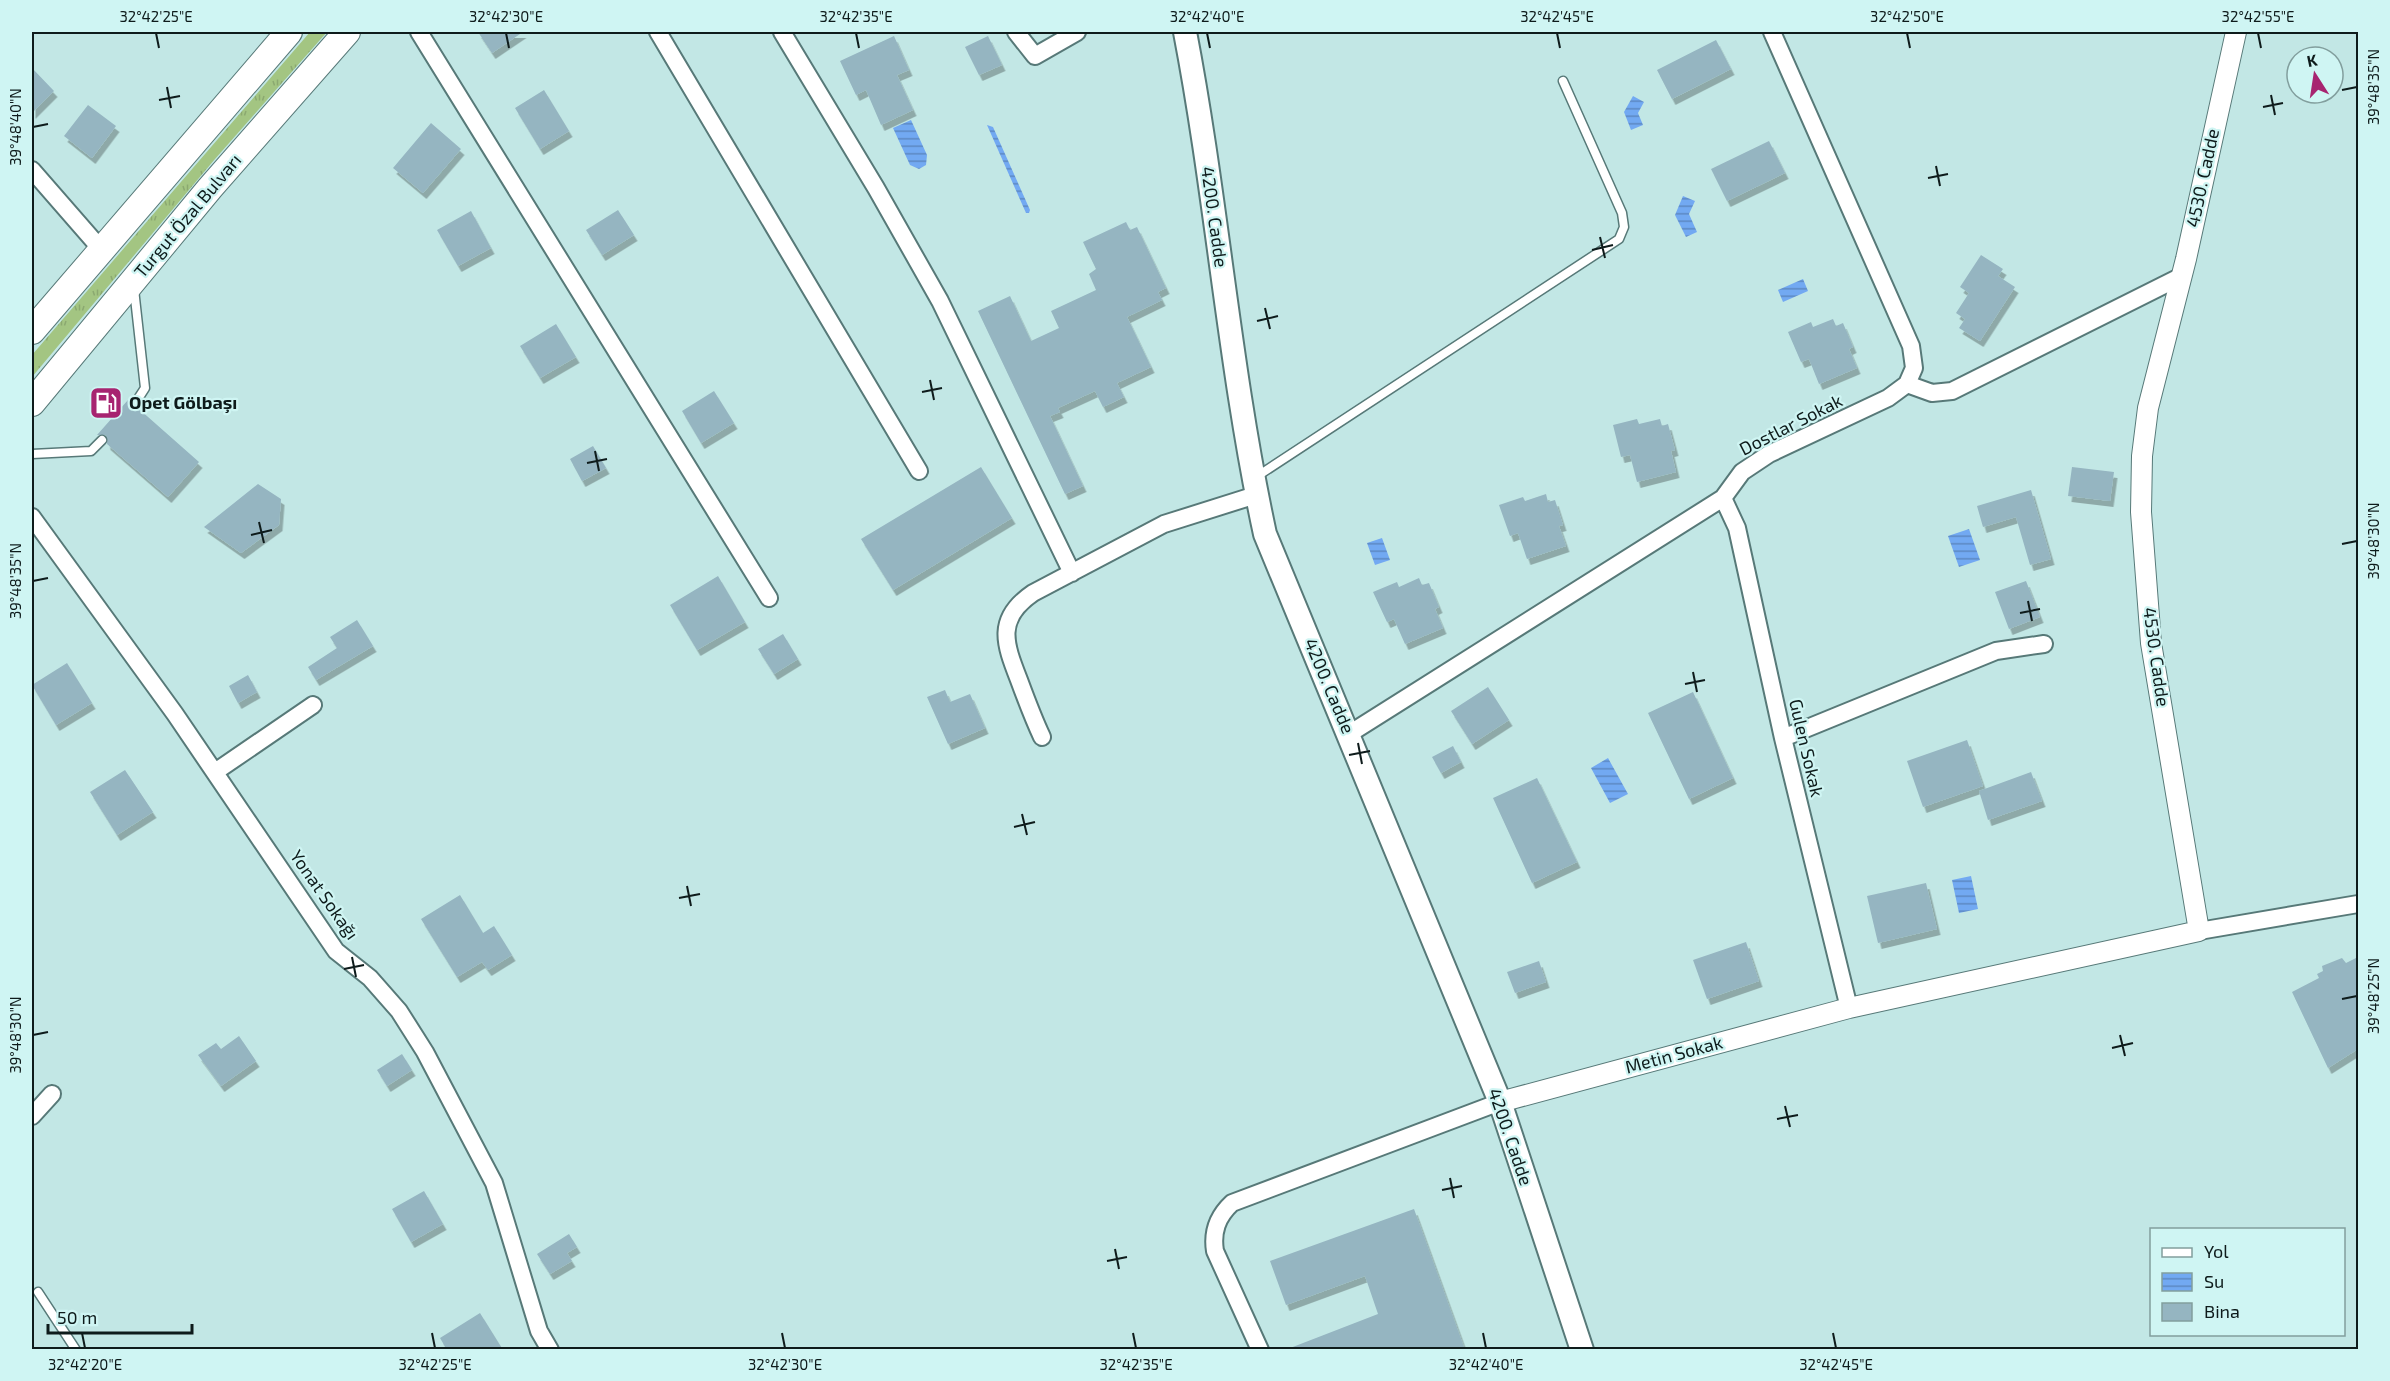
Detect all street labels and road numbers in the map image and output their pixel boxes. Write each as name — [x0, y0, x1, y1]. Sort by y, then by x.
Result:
street label: 4530. Cadde — [2181, 127, 2223, 229]
street label: Turgut Özal Bulvarı — [129, 149, 245, 282]
street label: 4200. Cadde — [1197, 165, 1233, 269]
street label: Dostlar Sokak — [1735, 389, 1846, 460]
street label: 4530. Cadde — [2139, 606, 2175, 708]
street label: 4200. Cadde — [1300, 635, 1360, 737]
street label: Gulen Sokak — [1785, 697, 1829, 799]
street label: Yonat Sokağı — [286, 845, 364, 943]
street label: Metin Sokak — [1623, 1030, 1725, 1078]
street label: 4200. Cadde — [1484, 1085, 1538, 1188]

